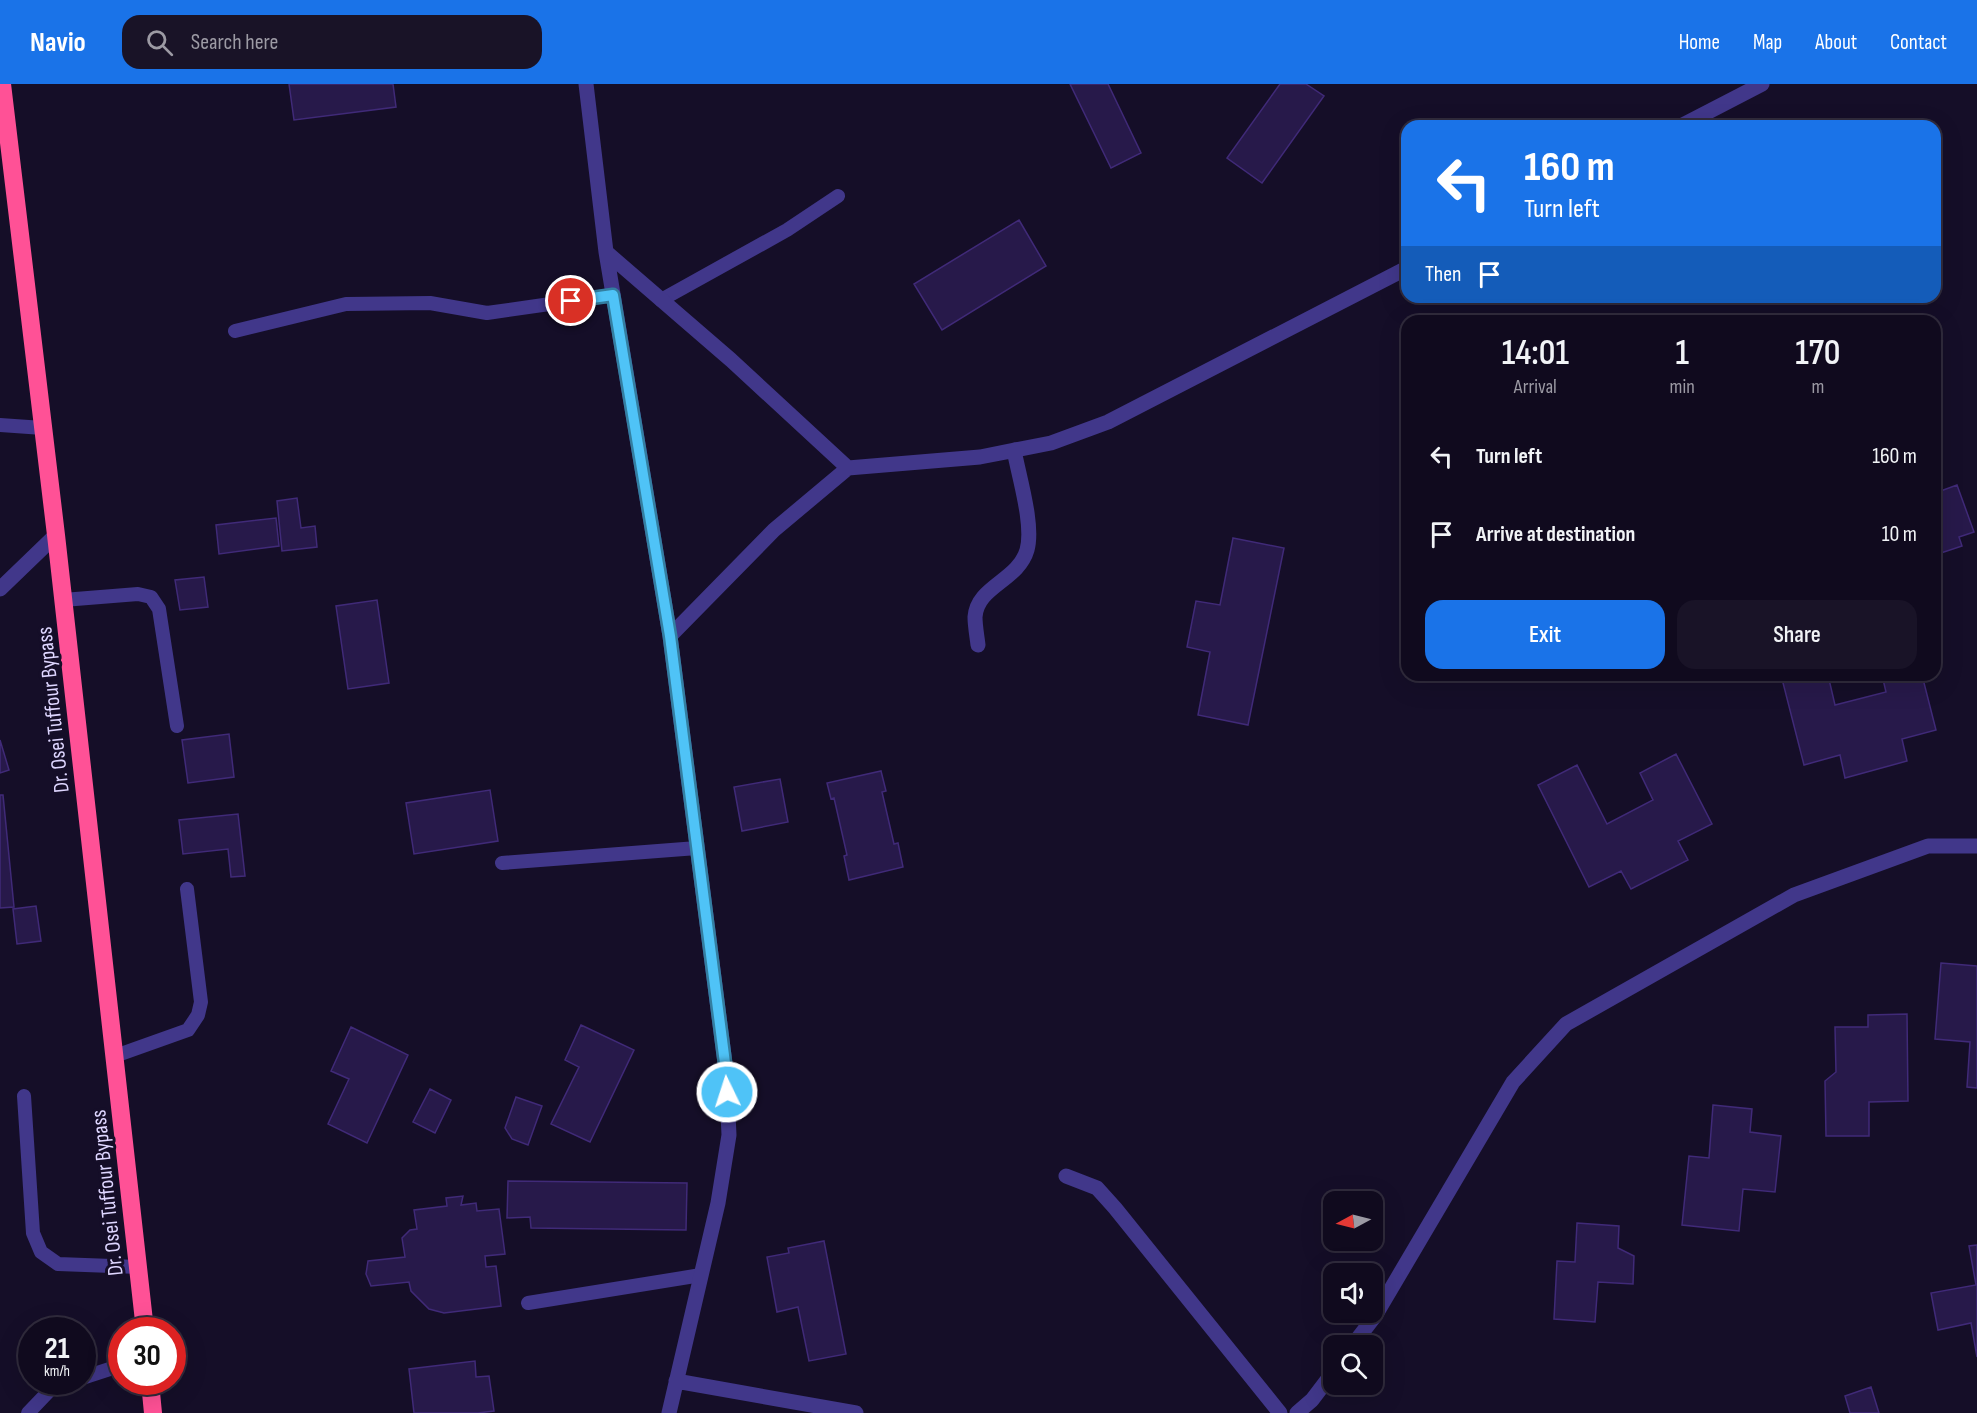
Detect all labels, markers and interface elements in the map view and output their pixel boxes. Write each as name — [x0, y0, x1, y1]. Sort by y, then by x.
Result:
search box — [122, 15, 542, 69]
text: Navio — [30, 26, 86, 59]
icon: search — [143, 26, 176, 59]
text: Search here — [191, 29, 278, 56]
text: Home — [1679, 30, 1720, 55]
text: Map — [1753, 30, 1782, 55]
text: About — [1815, 30, 1857, 55]
text: Contact — [1890, 30, 1947, 55]
text: 160 m — [1524, 142, 1615, 193]
icon: left — [1425, 144, 1503, 222]
text: Turn left — [1524, 193, 1600, 225]
icon: arrive — [1473, 258, 1506, 291]
text: Then — [1425, 261, 1461, 288]
pin — [545, 275, 596, 326]
icon: arrive — [554, 284, 587, 317]
text: 14:01 — [1502, 332, 1569, 375]
text: 1 — [1675, 332, 1689, 375]
text: 170 — [1795, 332, 1840, 375]
text: Arrival — [1514, 375, 1557, 399]
text: min — [1670, 375, 1695, 399]
text: m — [1811, 375, 1824, 399]
icon: left — [1425, 440, 1458, 473]
text: Turn left — [1476, 443, 1542, 470]
text: 160 m — [1872, 443, 1917, 470]
icon: arrive — [1425, 518, 1458, 551]
text: Arrive at destination — [1476, 521, 1635, 548]
text: 10 m — [1882, 521, 1917, 548]
button: Exit — [1425, 600, 1665, 669]
button: Share — [1677, 600, 1917, 669]
street label: Dr. Osei Tuffour Bypass — [31, 625, 76, 794]
position arrow — [695, 1060, 759, 1124]
street label: Dr. Osei Tuffour Bypass — [85, 1108, 130, 1277]
north arrow — [1323, 1191, 1383, 1251]
map controls — [1323, 1191, 1383, 1395]
button: sound — [1323, 1263, 1383, 1323]
speed limit sign: 30 — [108, 1317, 186, 1395]
text: 21 — [45, 1331, 69, 1367]
button: search — [1323, 1335, 1383, 1395]
text: km/h — [44, 1362, 70, 1381]

